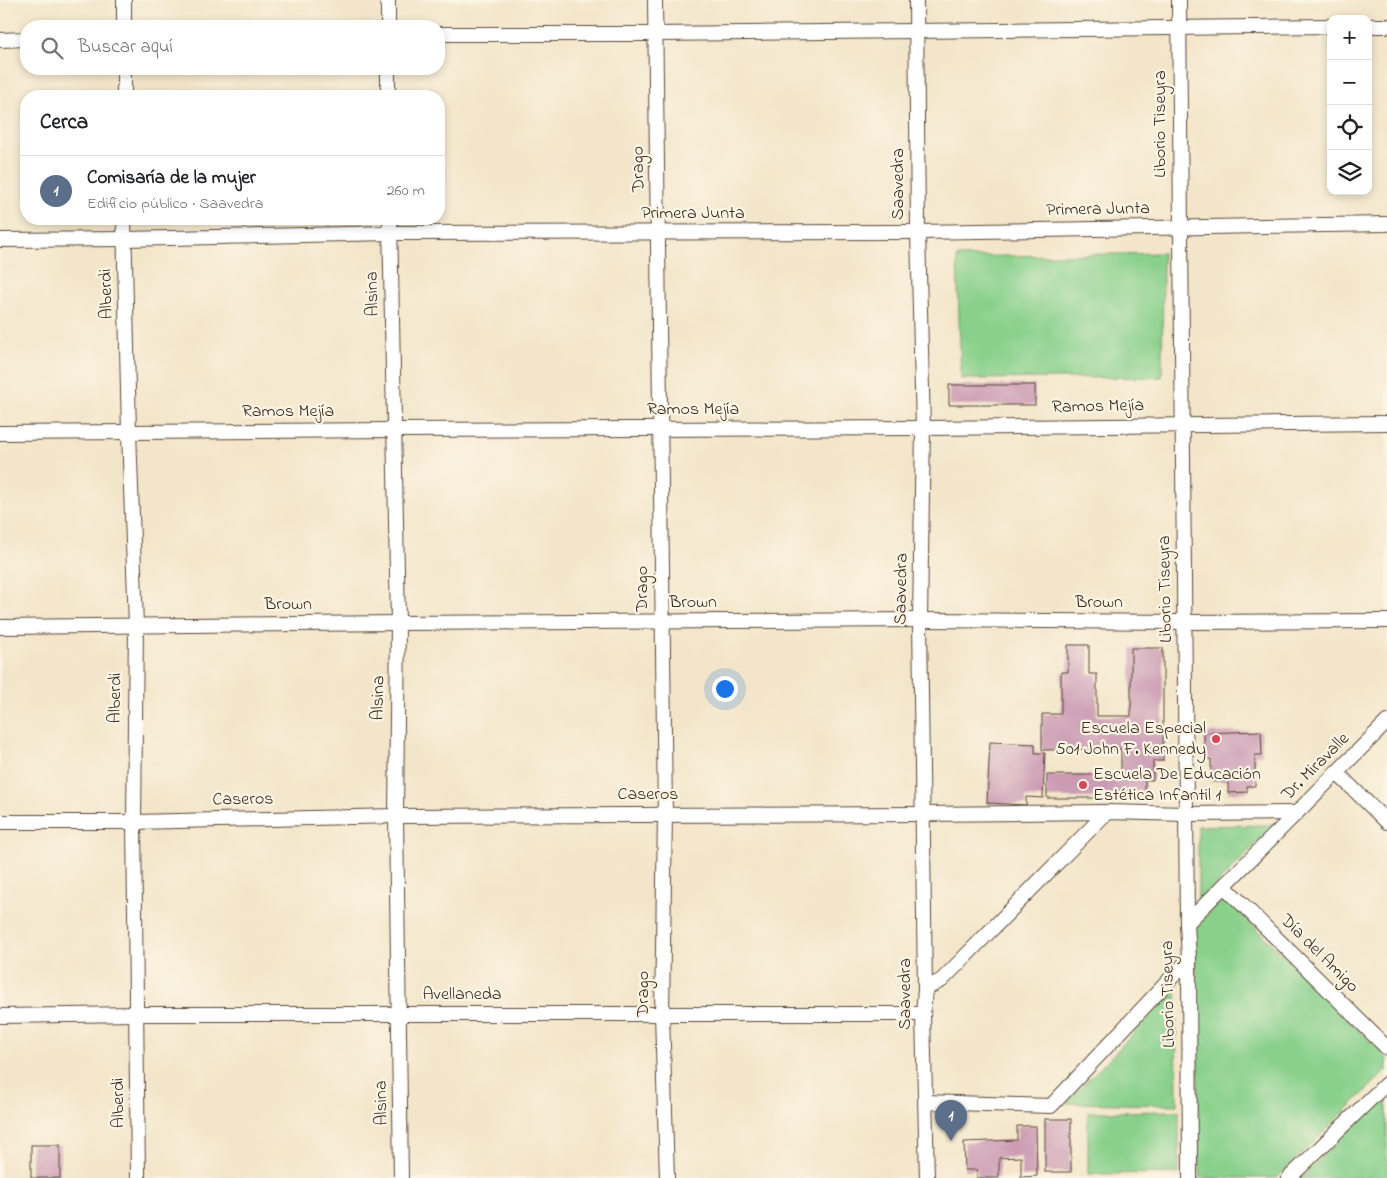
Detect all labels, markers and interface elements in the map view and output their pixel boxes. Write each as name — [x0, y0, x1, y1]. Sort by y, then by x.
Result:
map controls — [1327, 15, 1372, 195]
button: + — [1327, 15, 1372, 60]
search box — [20, 20, 445, 75]
icon: search — [38, 34, 66, 62]
text: Buscar aquí — [78, 34, 173, 61]
button: − — [1327, 60, 1372, 105]
street label: Liborio Tiseyra — [1148, 70, 1174, 178]
button: locate — [1327, 105, 1372, 150]
text: Cerca — [40, 108, 88, 138]
street label: Drago — [626, 146, 653, 193]
street label: Saavedra — [886, 148, 912, 220]
button: layers — [1327, 150, 1372, 195]
text: Comisaría de la mujer — [87, 165, 256, 192]
text: 1 — [53, 179, 59, 203]
text: 260 m — [387, 179, 425, 203]
text: Edificio público · Saavedra — [87, 192, 263, 216]
street label: Primera Junta — [1046, 196, 1150, 224]
street label: Primera Junta — [641, 201, 745, 227]
street label: Alberdi — [94, 268, 120, 320]
street label: Alsina — [360, 271, 386, 317]
street label: Ramos Mejía — [1052, 393, 1144, 421]
street label: Ramos Mejía — [647, 397, 739, 423]
street label: Ramos Mejía — [242, 399, 334, 425]
street label: Liborio Tiseyra — [1152, 535, 1180, 643]
street label: Saavedra — [888, 553, 916, 625]
street label: Drago — [630, 566, 657, 613]
street label: Brown — [668, 590, 717, 616]
street label: Brown — [1074, 590, 1123, 616]
street label: Brown — [263, 592, 312, 618]
street label: Alberdi — [103, 672, 129, 724]
street label: Alsina — [366, 675, 392, 721]
your location — [712, 676, 738, 702]
place label: Escuela Especial 501 John F. Kennedy — [1056, 716, 1206, 763]
street label: Dr. Miravalle — [1275, 726, 1357, 808]
marker: Escuela Especial 501 John F. Kennedy — [1210, 733, 1222, 745]
place label: Escuela De Educación Estética Infantil 1 — [1093, 762, 1261, 809]
marker: Escuela De Educación Estética Infantil 1 — [1077, 779, 1089, 791]
street label: Caseros — [618, 782, 678, 808]
street label: Caseros — [212, 786, 274, 814]
street label: Día del Amigo — [1272, 908, 1364, 1000]
street label: Liborio Tiseyra — [1155, 940, 1183, 1048]
street label: Saavedra — [893, 958, 919, 1030]
street label: Drago — [631, 971, 658, 1018]
street label: Avellaneda — [422, 982, 502, 1008]
street label: Alberdi — [106, 1078, 132, 1128]
street label: Alsina — [369, 1080, 395, 1126]
pin: 1 — [935, 1100, 967, 1141]

